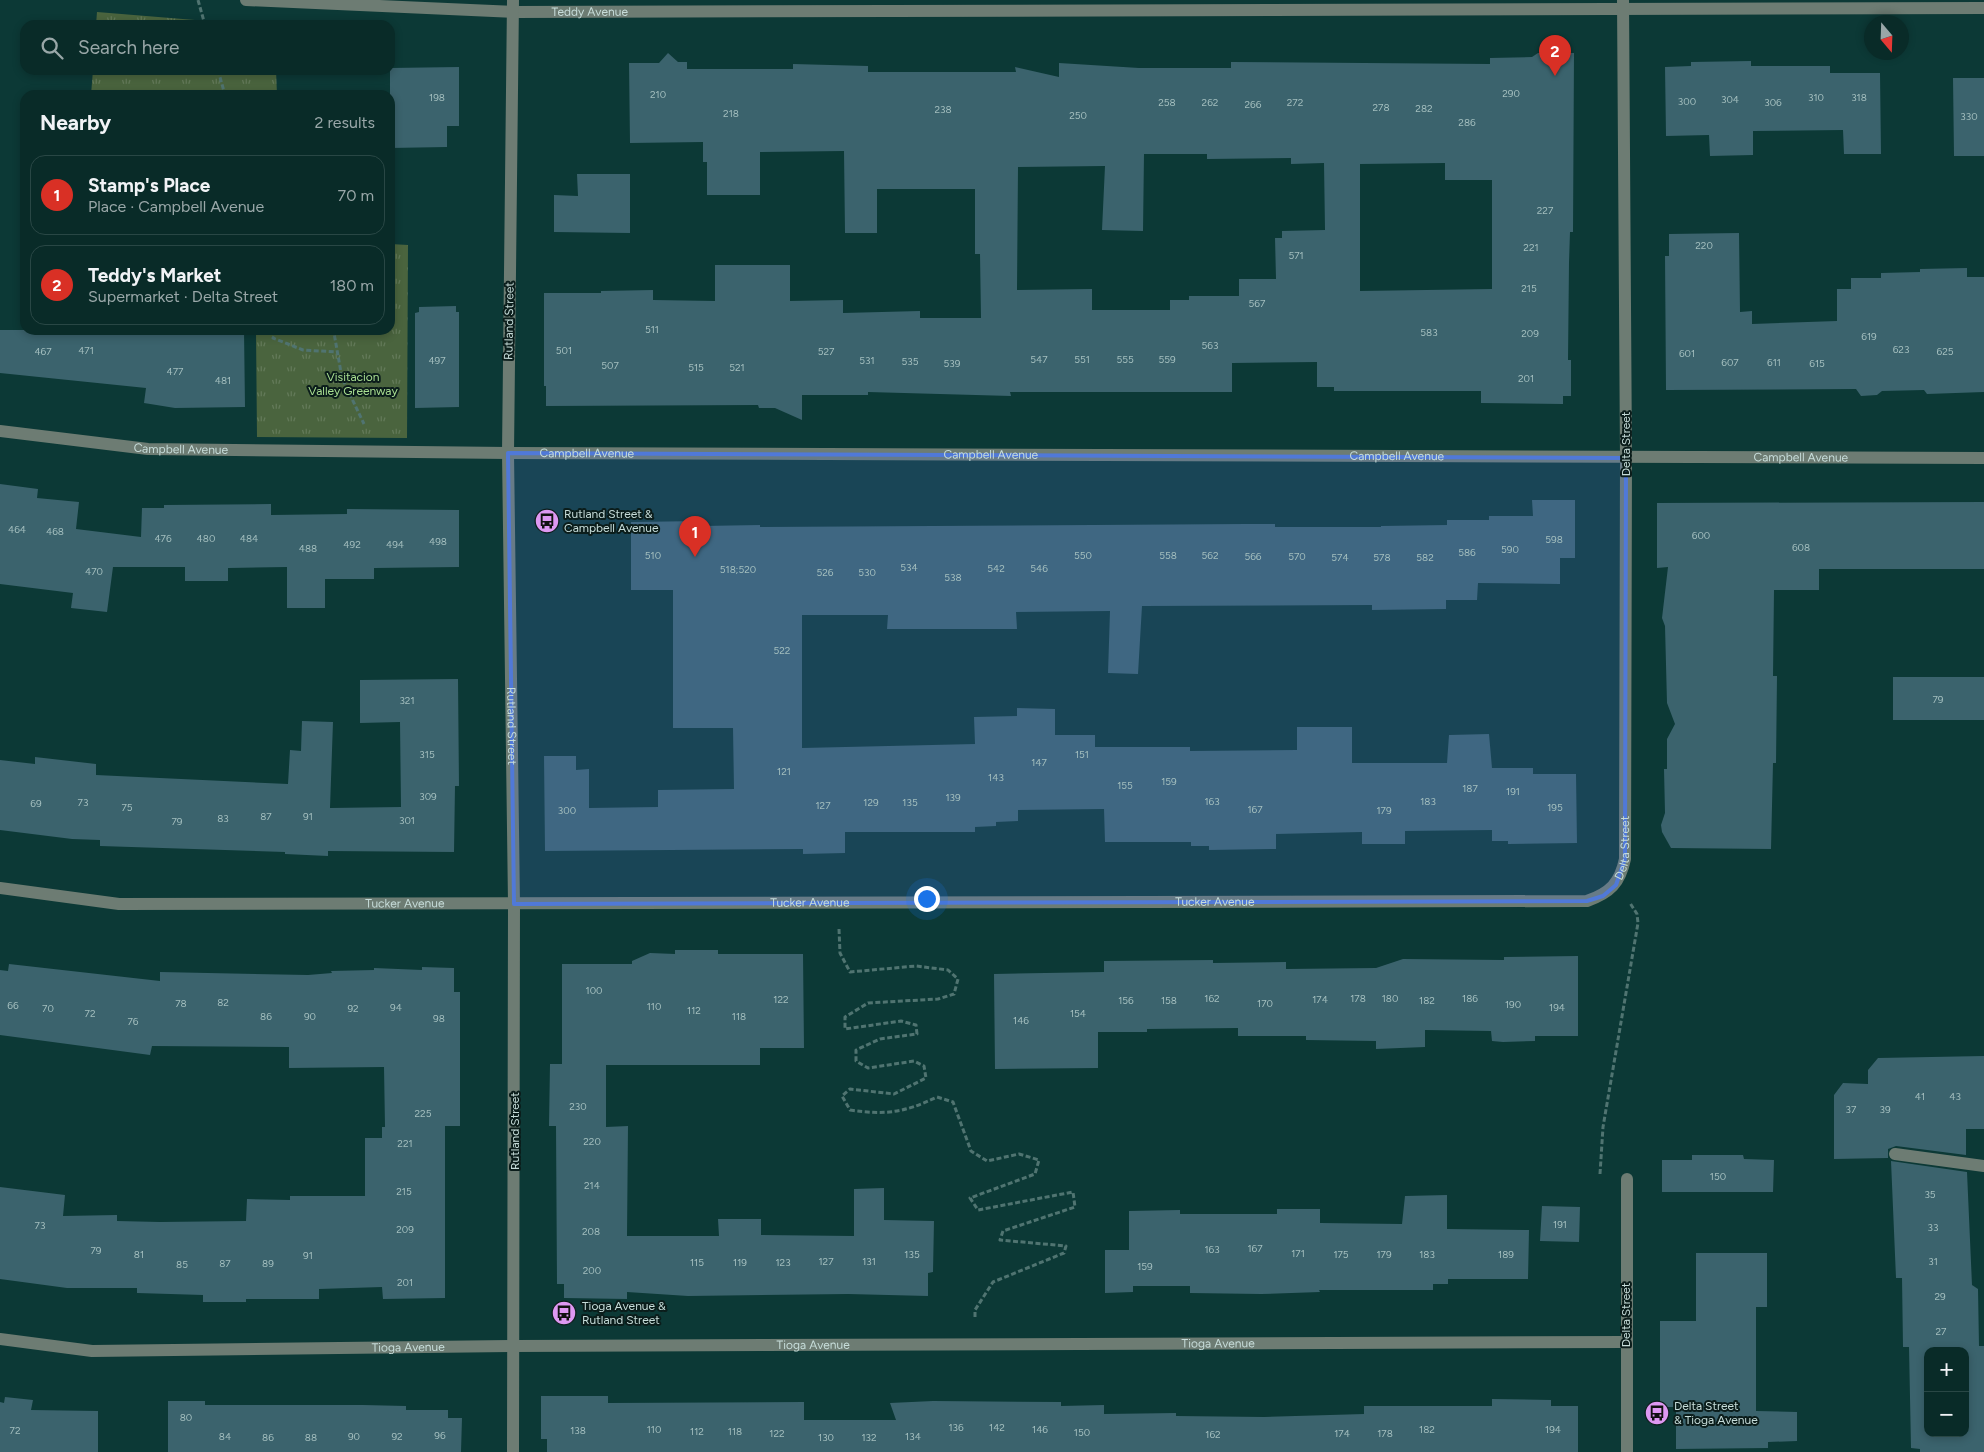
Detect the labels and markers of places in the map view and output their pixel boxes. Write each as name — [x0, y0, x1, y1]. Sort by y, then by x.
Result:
pin: 2 — [1539, 35, 1571, 76]
place label: Rutland Street & Campbell Avenue — [564, 507, 659, 535]
bus stop icon: Rutland Street & Campbell Avenue — [534, 508, 560, 534]
pin: 1 — [679, 516, 711, 557]
place label: Tioga Avenue & Rutland Street — [582, 1299, 666, 1327]
bus stop icon: Tioga Avenue & Rutland Street — [551, 1300, 577, 1326]
place label: Delta Street & Tioga Avenue — [1674, 1399, 1758, 1427]
bus stop icon: Delta Street & Tioga Avenue — [1644, 1400, 1670, 1426]

